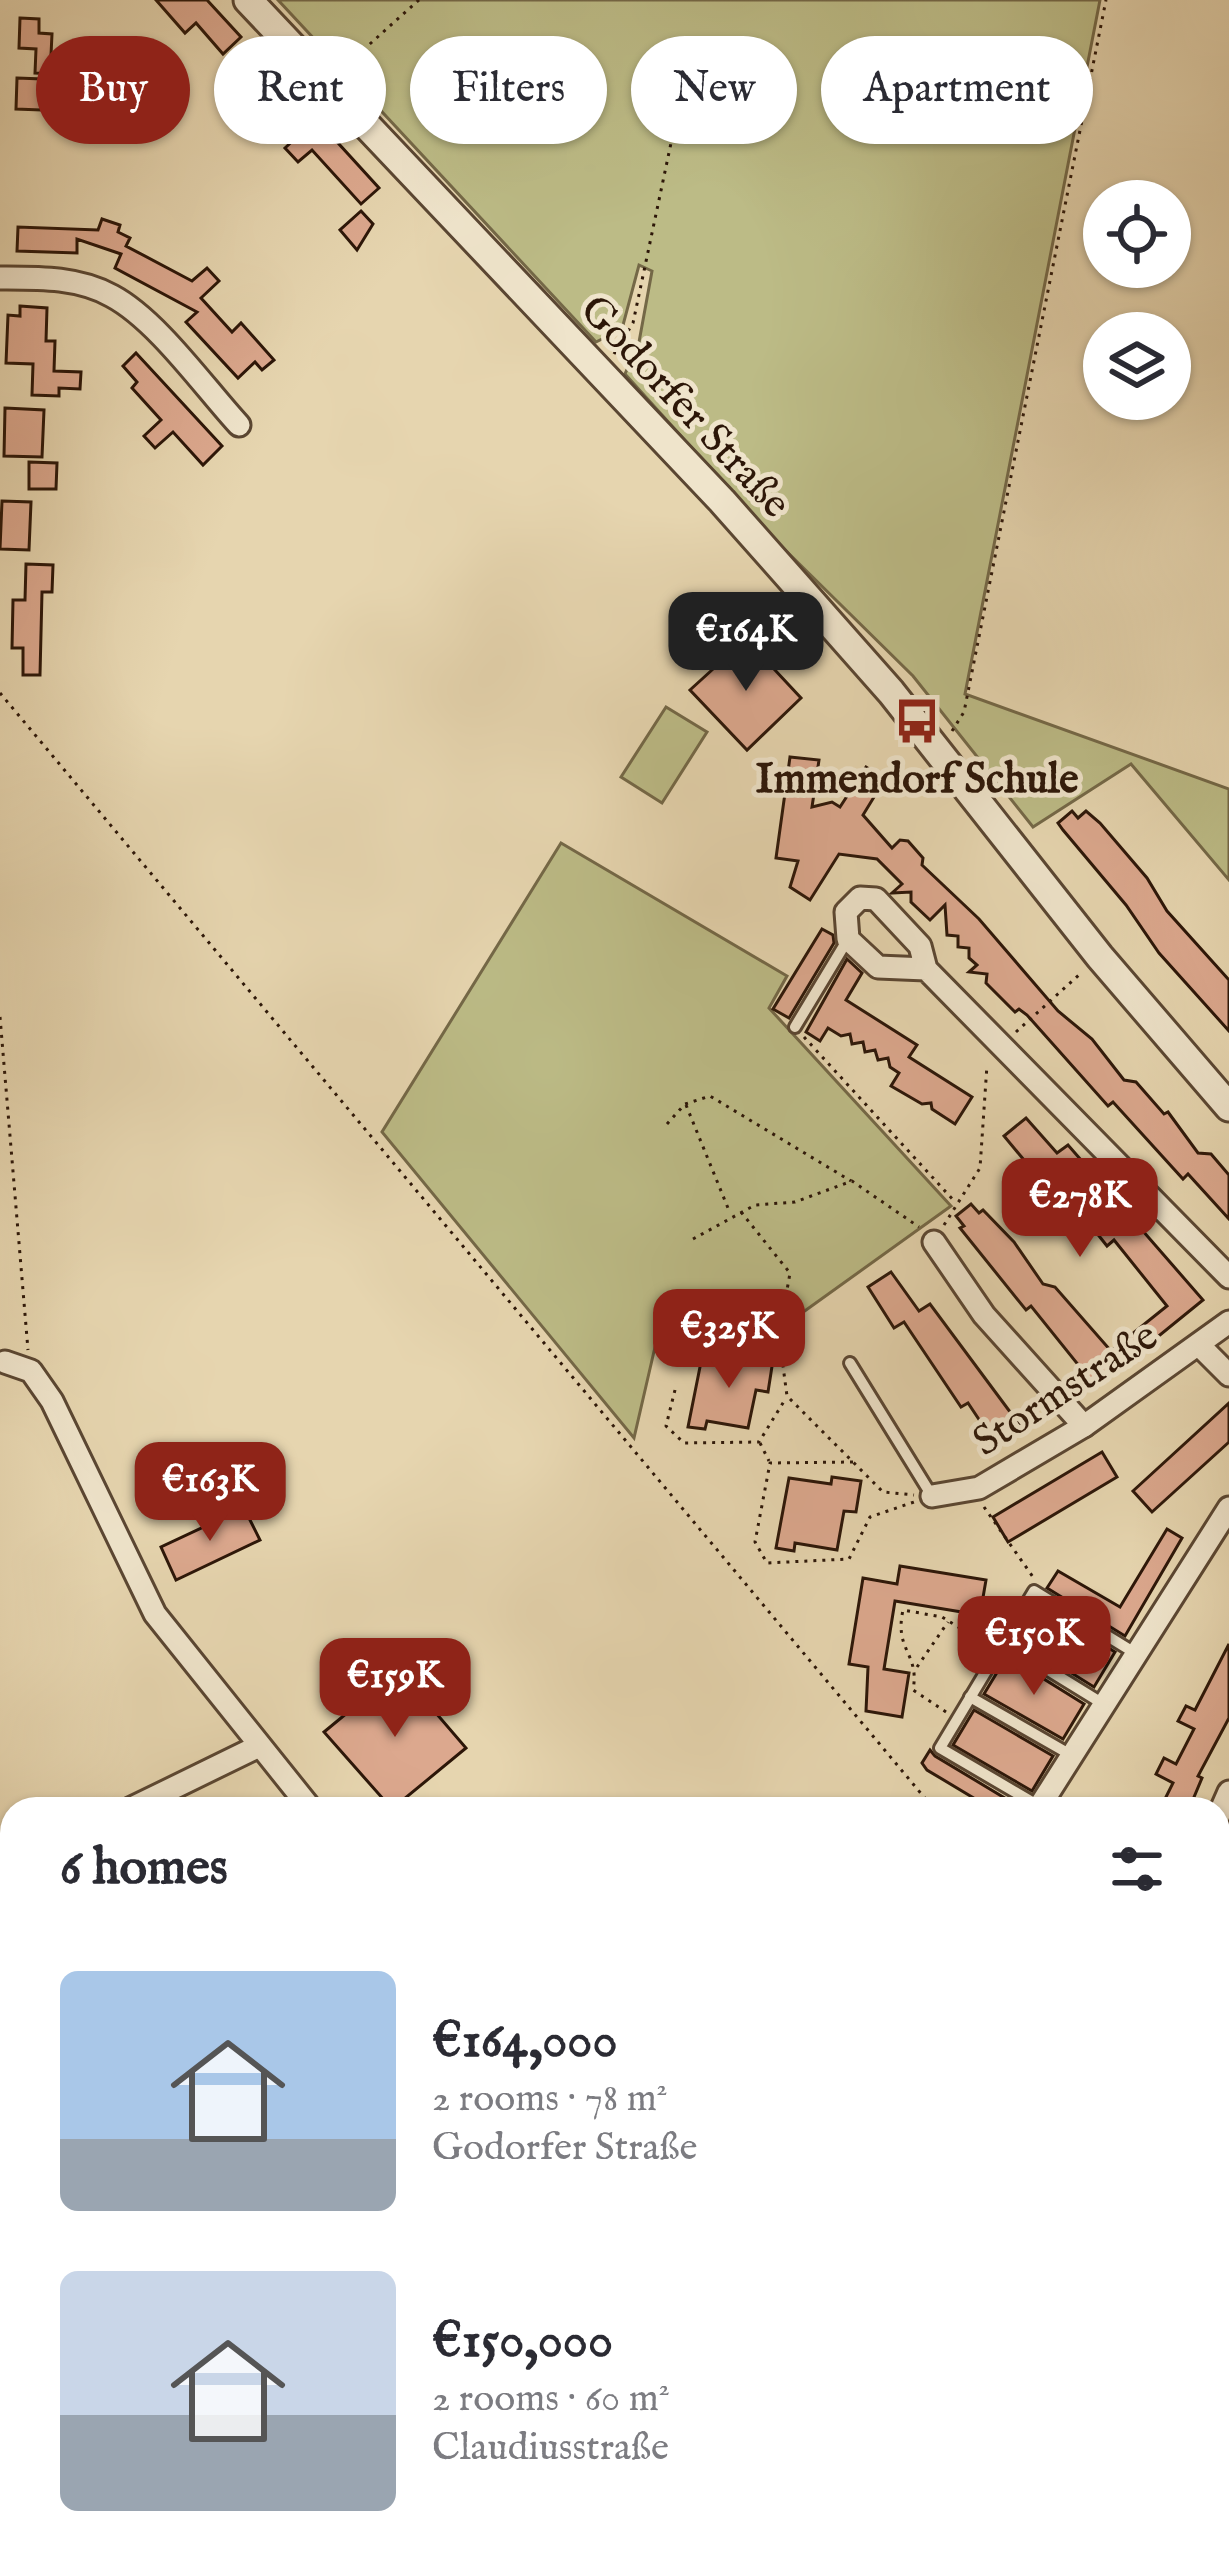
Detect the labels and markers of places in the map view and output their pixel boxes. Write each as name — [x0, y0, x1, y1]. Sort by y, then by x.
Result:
pin: €164K — [662, 592, 830, 694]
bus stop icon: Immendorf Schule — [892, 696, 942, 746]
place label: Immendorf Schule — [755, 754, 1079, 807]
pin: €278K — [996, 1158, 1164, 1260]
pin: €325K — [645, 1289, 813, 1391]
pin: €163K — [126, 1442, 294, 1544]
pin: €150K — [950, 1596, 1118, 1698]
pin: €159K — [311, 1638, 479, 1740]

